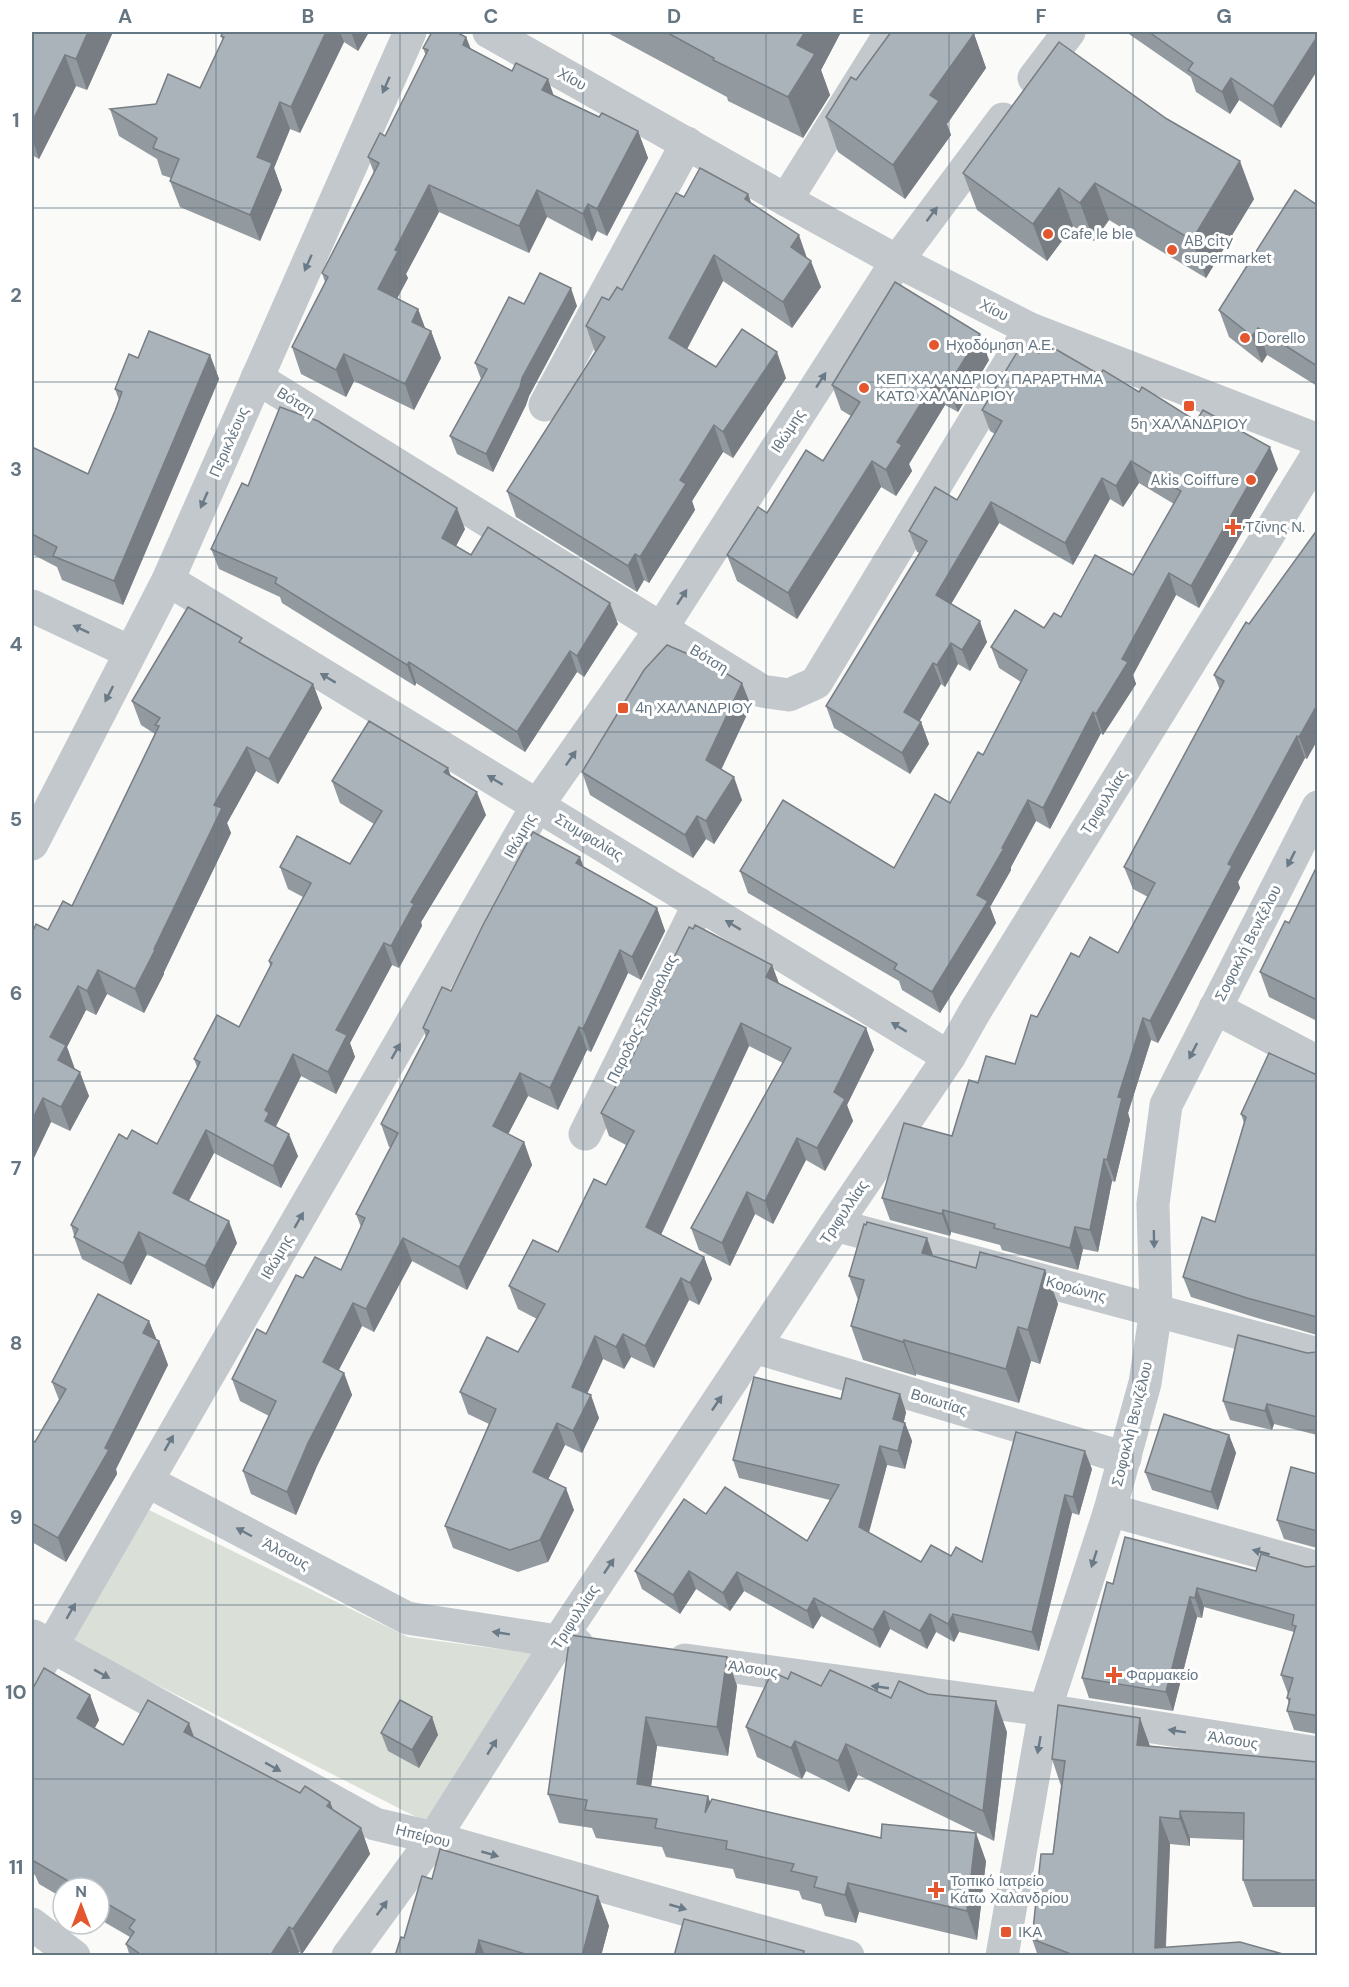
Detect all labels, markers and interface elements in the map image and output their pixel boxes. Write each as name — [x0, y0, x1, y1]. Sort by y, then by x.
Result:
text: A — [118, 3, 132, 29]
text: B — [302, 3, 314, 29]
text: C — [484, 3, 498, 29]
text: D — [667, 3, 681, 29]
text: E — [852, 3, 864, 29]
text: F — [1035, 3, 1047, 29]
text: G — [1216, 3, 1232, 29]
street label: Χίου — [554, 63, 590, 95]
one-way arrow — [381, 76, 390, 94]
text: 1 — [12, 107, 20, 133]
one-way arrow — [926, 206, 938, 222]
place label: Cafe le ble — [1060, 224, 1133, 244]
marker: Cafe le ble — [1041, 227, 1055, 241]
place label: AB city supermarket — [1184, 231, 1272, 268]
marker: AB city supermarket — [1165, 243, 1179, 257]
one-way arrow — [303, 255, 312, 272]
text: 2 — [10, 282, 22, 308]
street label: Χίου — [976, 294, 1012, 326]
place label: Dorello — [1257, 328, 1306, 348]
marker: Dorello — [1238, 331, 1252, 345]
place label: Ηχοδόμηση Α.Ε. — [946, 335, 1054, 355]
marker: Ηχοδόμηση Α.Ε. — [927, 338, 941, 352]
place label: ΚΕΠ ΧΑΛΑΝΔΡΙΟΥ ΠΑΡΑΡΤΗΜΑ ΚΑΤΩ ΧΑΛΑΝΔΡΙΟΥ — [876, 369, 1103, 406]
one-way arrow — [815, 372, 826, 388]
marker: ΚΕΠ ΧΑΛΑΝΔΡΙΟΥ ΠΑΡΑΡΤΗΜΑ ΚΑΤΩ ΧΑΛΑΝΔΡΙΟΥ — [857, 381, 871, 395]
street label: Βότση — [273, 383, 319, 421]
marker: 5η ΧΑΛΑΝΔΡΙΟΥ — [1182, 399, 1196, 413]
street label: Περικλέους — [205, 404, 253, 480]
street label: Ιθώμης — [766, 405, 810, 457]
place label: 5η ΧΑΛΑΝΔΡΙΟΥ — [1130, 414, 1248, 434]
text: 3 — [10, 456, 22, 482]
place label: Akis Coiffure — [1151, 470, 1239, 490]
marker: Akis Coiffure — [1244, 473, 1258, 487]
one-way arrow — [199, 491, 208, 508]
place label: Τζίνης Ν. — [1245, 517, 1305, 537]
marker: Τζίνης Ν. — [1226, 520, 1240, 534]
one-way arrow — [676, 589, 687, 606]
one-way arrow — [72, 623, 90, 633]
text: 4 — [10, 631, 23, 657]
street label: Βότση — [686, 640, 732, 678]
one-way arrow — [320, 673, 336, 684]
one-way arrow — [104, 685, 114, 702]
place label: 4η ΧΑΛΑΝΔΡΙΟΥ — [635, 698, 753, 718]
marker: 4η ΧΑΛΑΝΔΡΙΟΥ — [616, 701, 630, 715]
one-way arrow — [565, 750, 576, 766]
street label: Τριφυλλίας — [1076, 766, 1132, 838]
one-way arrow — [487, 774, 503, 785]
text: 5 — [10, 806, 22, 832]
street label: Στυμφαλίας — [551, 809, 627, 865]
street label: Ιθώμης — [499, 810, 541, 862]
one-way arrow — [1286, 850, 1296, 867]
street label: Σοφοκλή Βενιζέλου — [1210, 882, 1286, 1004]
one-way arrow — [725, 920, 741, 931]
street label: Παροδος Στυμφαλιας — [602, 951, 682, 1087]
text: 6 — [10, 980, 22, 1006]
one-way arrow — [890, 1022, 907, 1032]
one-way arrow — [391, 1042, 401, 1059]
one-way arrow — [1188, 1043, 1198, 1060]
text: 7 — [11, 1155, 22, 1181]
street label: Τριφυλλίας — [815, 1176, 873, 1248]
one-way arrow — [294, 1211, 304, 1228]
one-way arrow — [1149, 1229, 1159, 1248]
street label: Ιθώμης — [256, 1231, 298, 1283]
street label: Κορώνης — [1044, 1271, 1108, 1307]
text: 8 — [10, 1330, 22, 1356]
street label: Σοφοκλή Βενιζέλου — [1107, 1360, 1157, 1488]
street label: Βοιωτίας — [908, 1384, 970, 1420]
one-way arrow — [711, 1395, 722, 1411]
one-way arrow — [164, 1435, 175, 1451]
text: 9 — [10, 1504, 22, 1530]
one-way arrow — [235, 1527, 252, 1537]
street label: Άλσους — [259, 1533, 313, 1575]
one-way arrow — [1252, 1547, 1270, 1556]
one-way arrow — [1089, 1550, 1099, 1568]
one-way arrow — [603, 1558, 615, 1574]
street label: Τριφυλλίας — [547, 1581, 603, 1653]
one-way arrow — [66, 1602, 76, 1619]
one-way arrow — [491, 1628, 510, 1637]
street label: Άλσους — [727, 1656, 779, 1682]
place label: Φαρμακείο — [1126, 1665, 1198, 1685]
one-way arrow — [94, 1668, 111, 1678]
marker: Φαρμακείο — [1107, 1668, 1121, 1682]
text: 10 — [5, 1679, 27, 1705]
one-way arrow — [870, 1682, 889, 1691]
one-way arrow — [1167, 1726, 1186, 1735]
street label: Άλσους — [1207, 1726, 1259, 1754]
one-way arrow — [1034, 1736, 1043, 1755]
one-way arrow — [486, 1739, 497, 1755]
one-way arrow — [265, 1762, 281, 1773]
street label: Ηπείρου — [394, 1820, 452, 1852]
one-way arrow — [481, 1850, 499, 1859]
text: 11 — [9, 1854, 23, 1880]
place label: Τοπικό Ιατρείο Κάτω Χαλανδρίου — [950, 1871, 1069, 1908]
north arrow — [51, 1876, 111, 1936]
text: N — [75, 1881, 87, 1902]
marker: Τοπικό Ιατρείο Κάτω Χαλανδρίου — [927, 1881, 945, 1899]
one-way arrow — [376, 1901, 388, 1917]
one-way arrow — [669, 1903, 687, 1912]
place label: ΙΚΑ — [1018, 1922, 1042, 1942]
marker: ΙΚΑ — [999, 1925, 1013, 1939]

